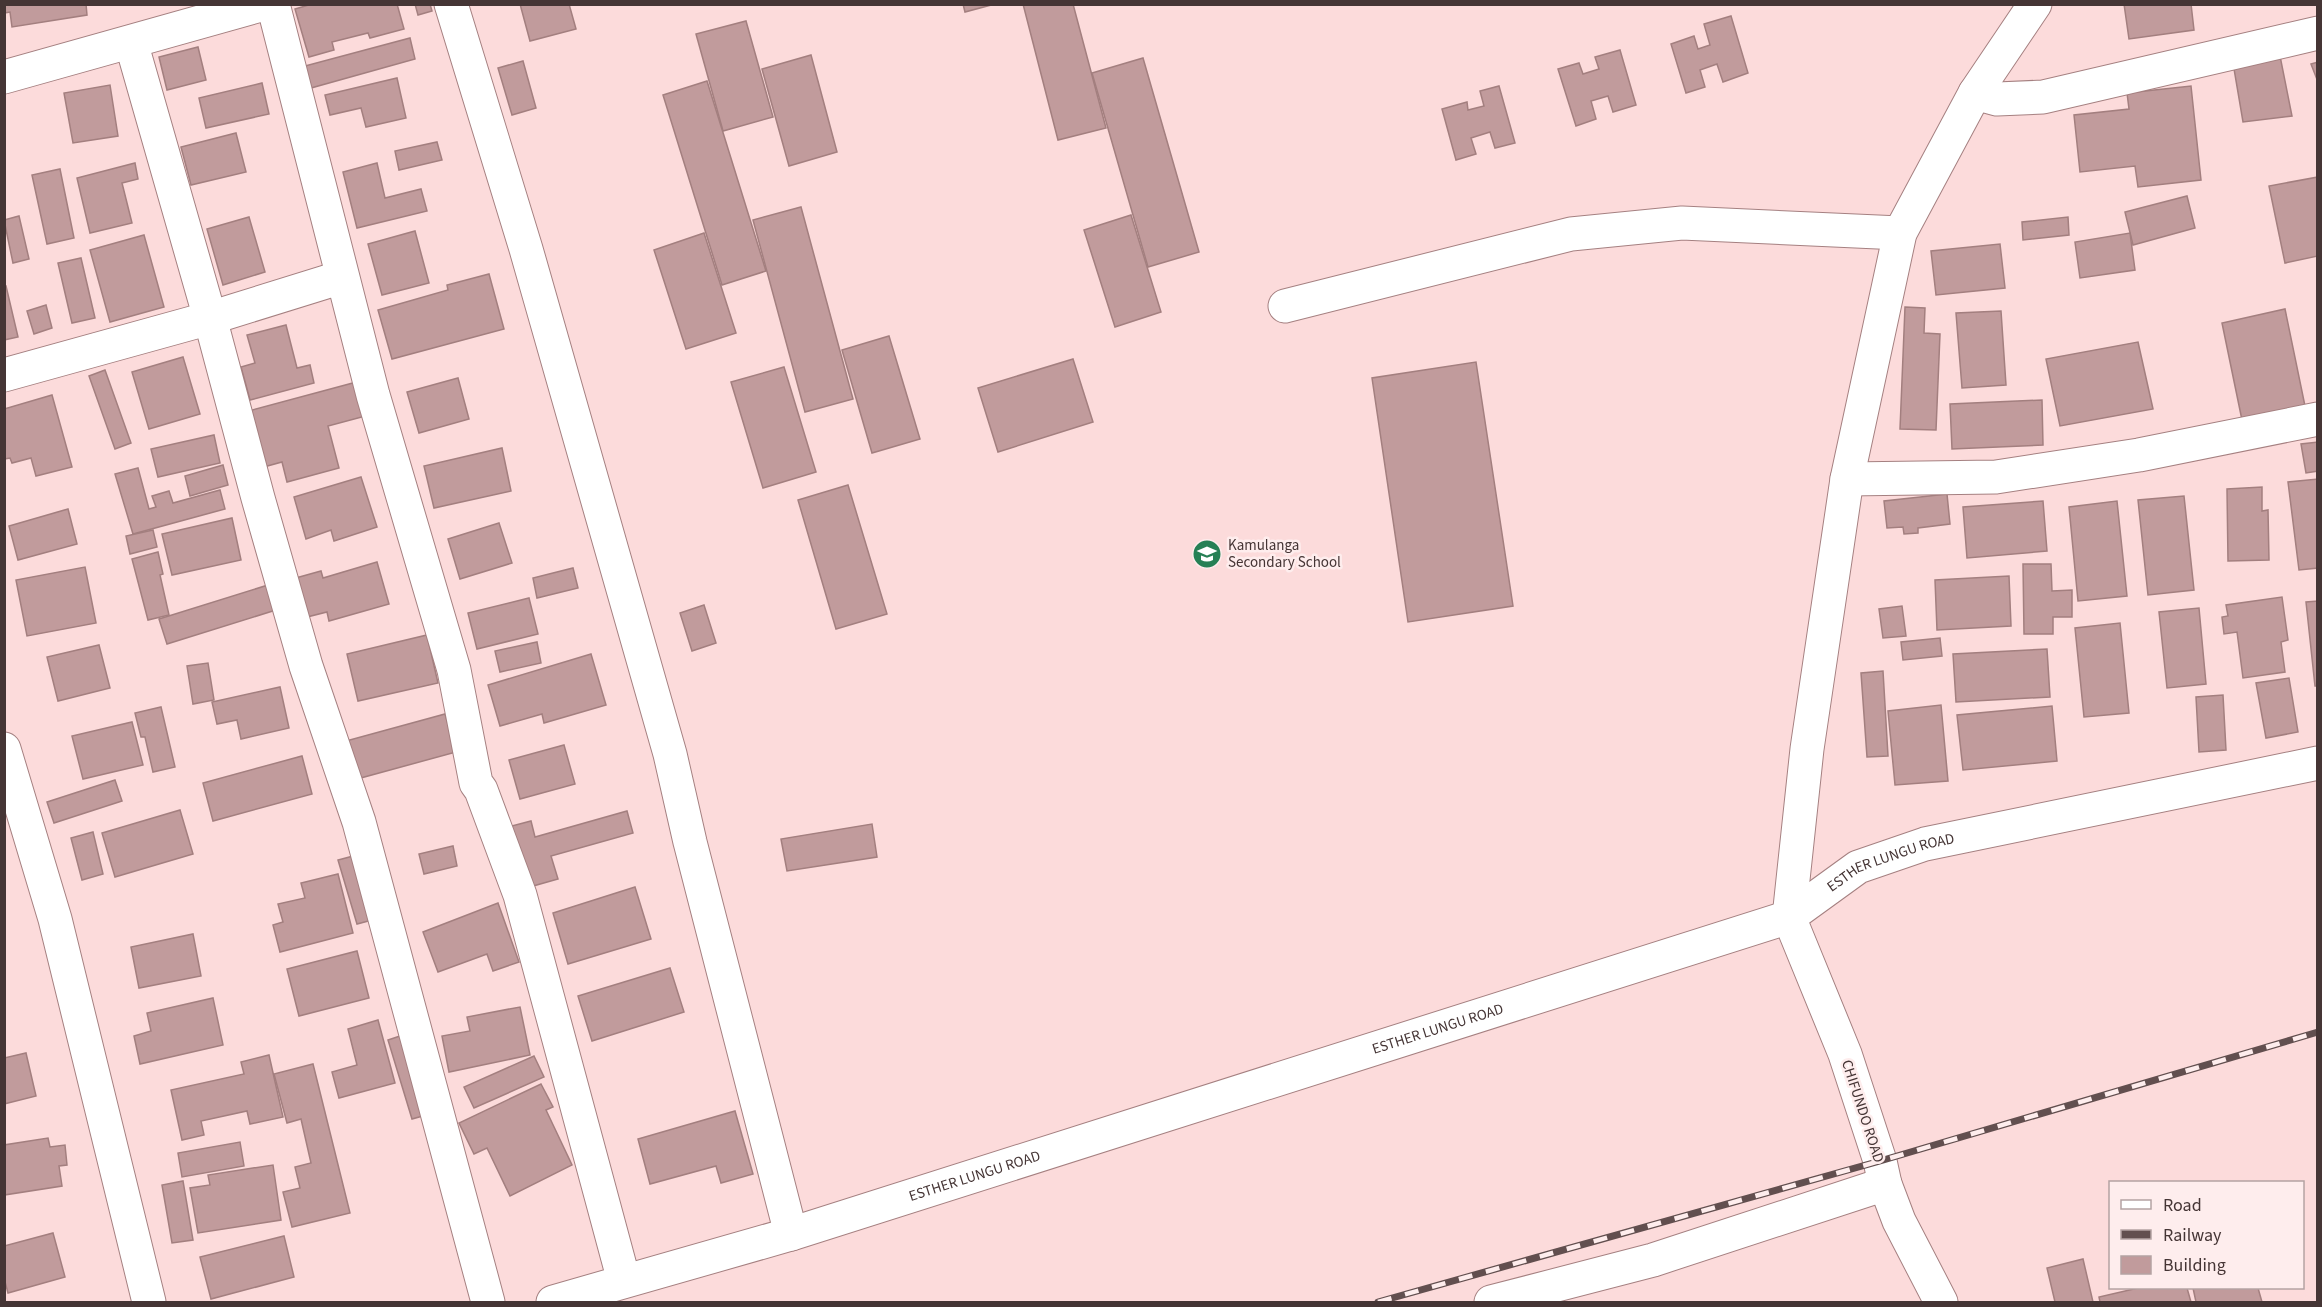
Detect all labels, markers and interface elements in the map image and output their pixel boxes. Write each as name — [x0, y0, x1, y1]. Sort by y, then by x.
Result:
place label: Kamulanga Secondary School — [1228, 535, 1341, 573]
school or university icon: Kamulanga Secondary School — [1191, 538, 1223, 570]
street label: ESTHER LUNGU ROAD — [1823, 828, 1956, 897]
street label: ESTHER LUNGU ROAD — [1369, 998, 1506, 1060]
street label: CHIFUNDO ROAD — [1836, 1057, 1889, 1165]
street label: ESTHER LUNGU ROAD — [906, 1145, 1043, 1207]
legend — [2109, 1181, 2304, 1289]
text: Road — [2163, 1193, 2202, 1218]
text: Railway — [2163, 1223, 2222, 1248]
text: Building — [2163, 1253, 2226, 1278]

